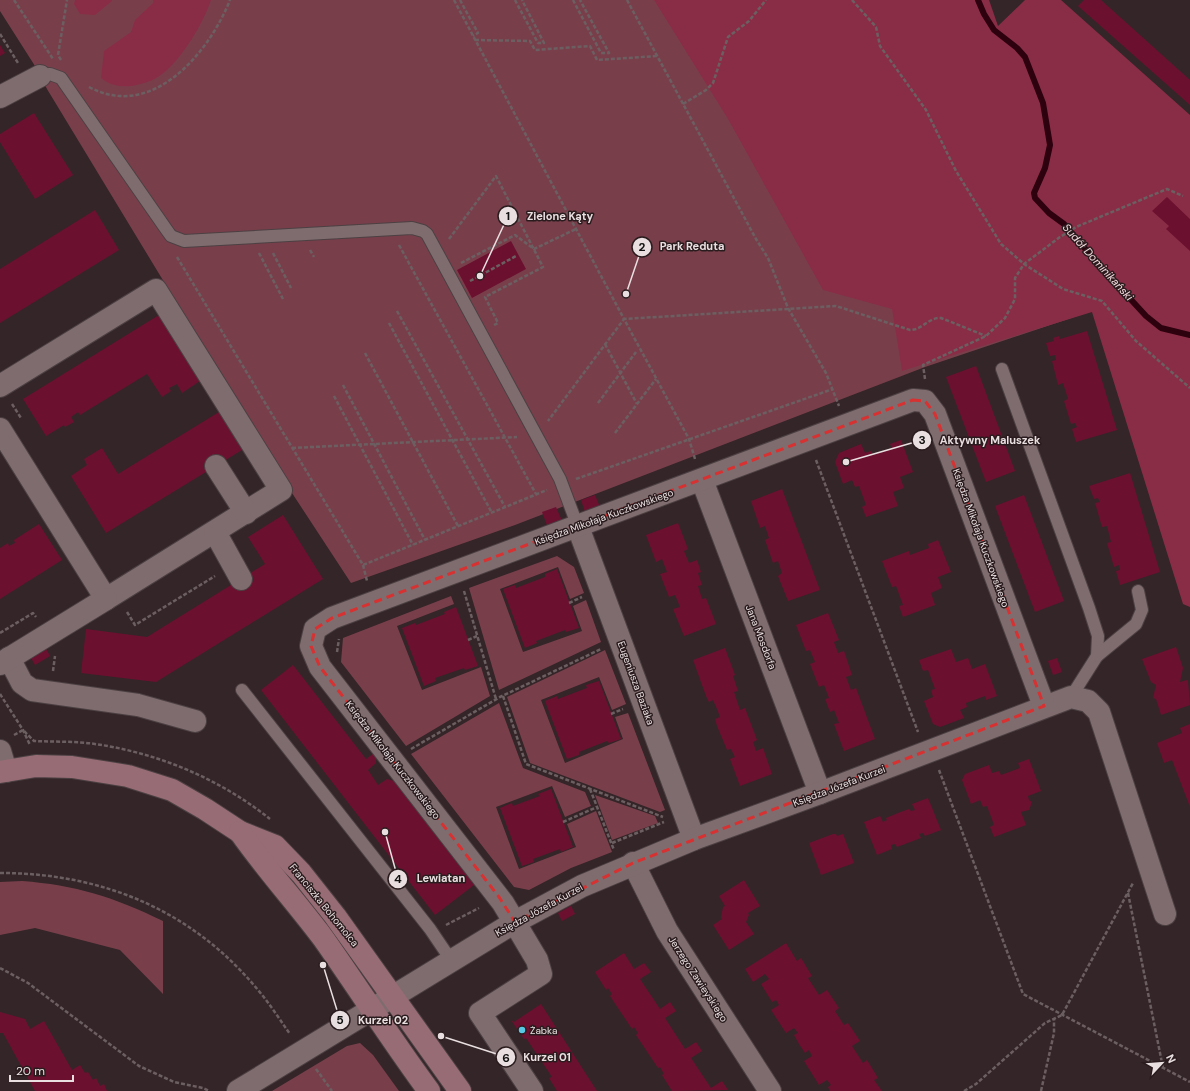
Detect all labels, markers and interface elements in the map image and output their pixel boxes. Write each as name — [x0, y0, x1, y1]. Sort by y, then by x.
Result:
callout: Zielone Kąty — [498, 204, 601, 227]
text: 1 — [506, 208, 510, 224]
text: Zielone Kąty — [527, 209, 593, 223]
water label: Sudół Dominikański — [1060, 221, 1137, 304]
callout: Park Reduta — [632, 235, 733, 258]
text: 2 — [639, 239, 646, 255]
text: Park Reduta — [660, 239, 724, 253]
callout: Aktywny Maluszek — [912, 429, 1048, 452]
text: 3 — [918, 432, 926, 448]
text: Aktywny Maluszek — [940, 433, 1041, 447]
street label: Księdza Mikołaja Kuczkowskiego — [950, 467, 1012, 609]
street label: Księdza Mikołaja Kuczkowskiego — [533, 486, 675, 548]
street label: Jana Mosdorfa — [743, 603, 779, 671]
street label: Eugeniusza Baziaka — [615, 639, 657, 727]
street label: Księdza Mikołaja Kuczkowskiego — [343, 698, 443, 822]
street label: Księdza Józefa Kurzei — [791, 762, 887, 810]
street label: Franciszka Bohomolca — [287, 861, 361, 949]
callout: Lewiatan — [388, 867, 473, 890]
text: 4 — [394, 871, 402, 887]
text: Lewiatan — [417, 871, 466, 885]
street label: Księdza Józefa Kurzei — [493, 881, 585, 939]
street label: Jerzego Zawieyskiego — [665, 934, 731, 1024]
callout: Kurzei 02 — [330, 1008, 416, 1031]
text: 5 — [336, 1012, 344, 1028]
text: Kurzei 02 — [358, 1013, 408, 1027]
place label: Żabka — [530, 1024, 558, 1037]
marker: Żabka — [517, 1025, 527, 1035]
north arrow — [1142, 1043, 1182, 1083]
callout: Kurzei 01 — [496, 1046, 579, 1069]
text: 6 — [502, 1050, 510, 1066]
text: Kurzei 01 — [523, 1050, 571, 1064]
text: N — [1163, 1052, 1179, 1065]
scale bar — [10, 1057, 73, 1083]
text: 20 m — [16, 1063, 45, 1079]

